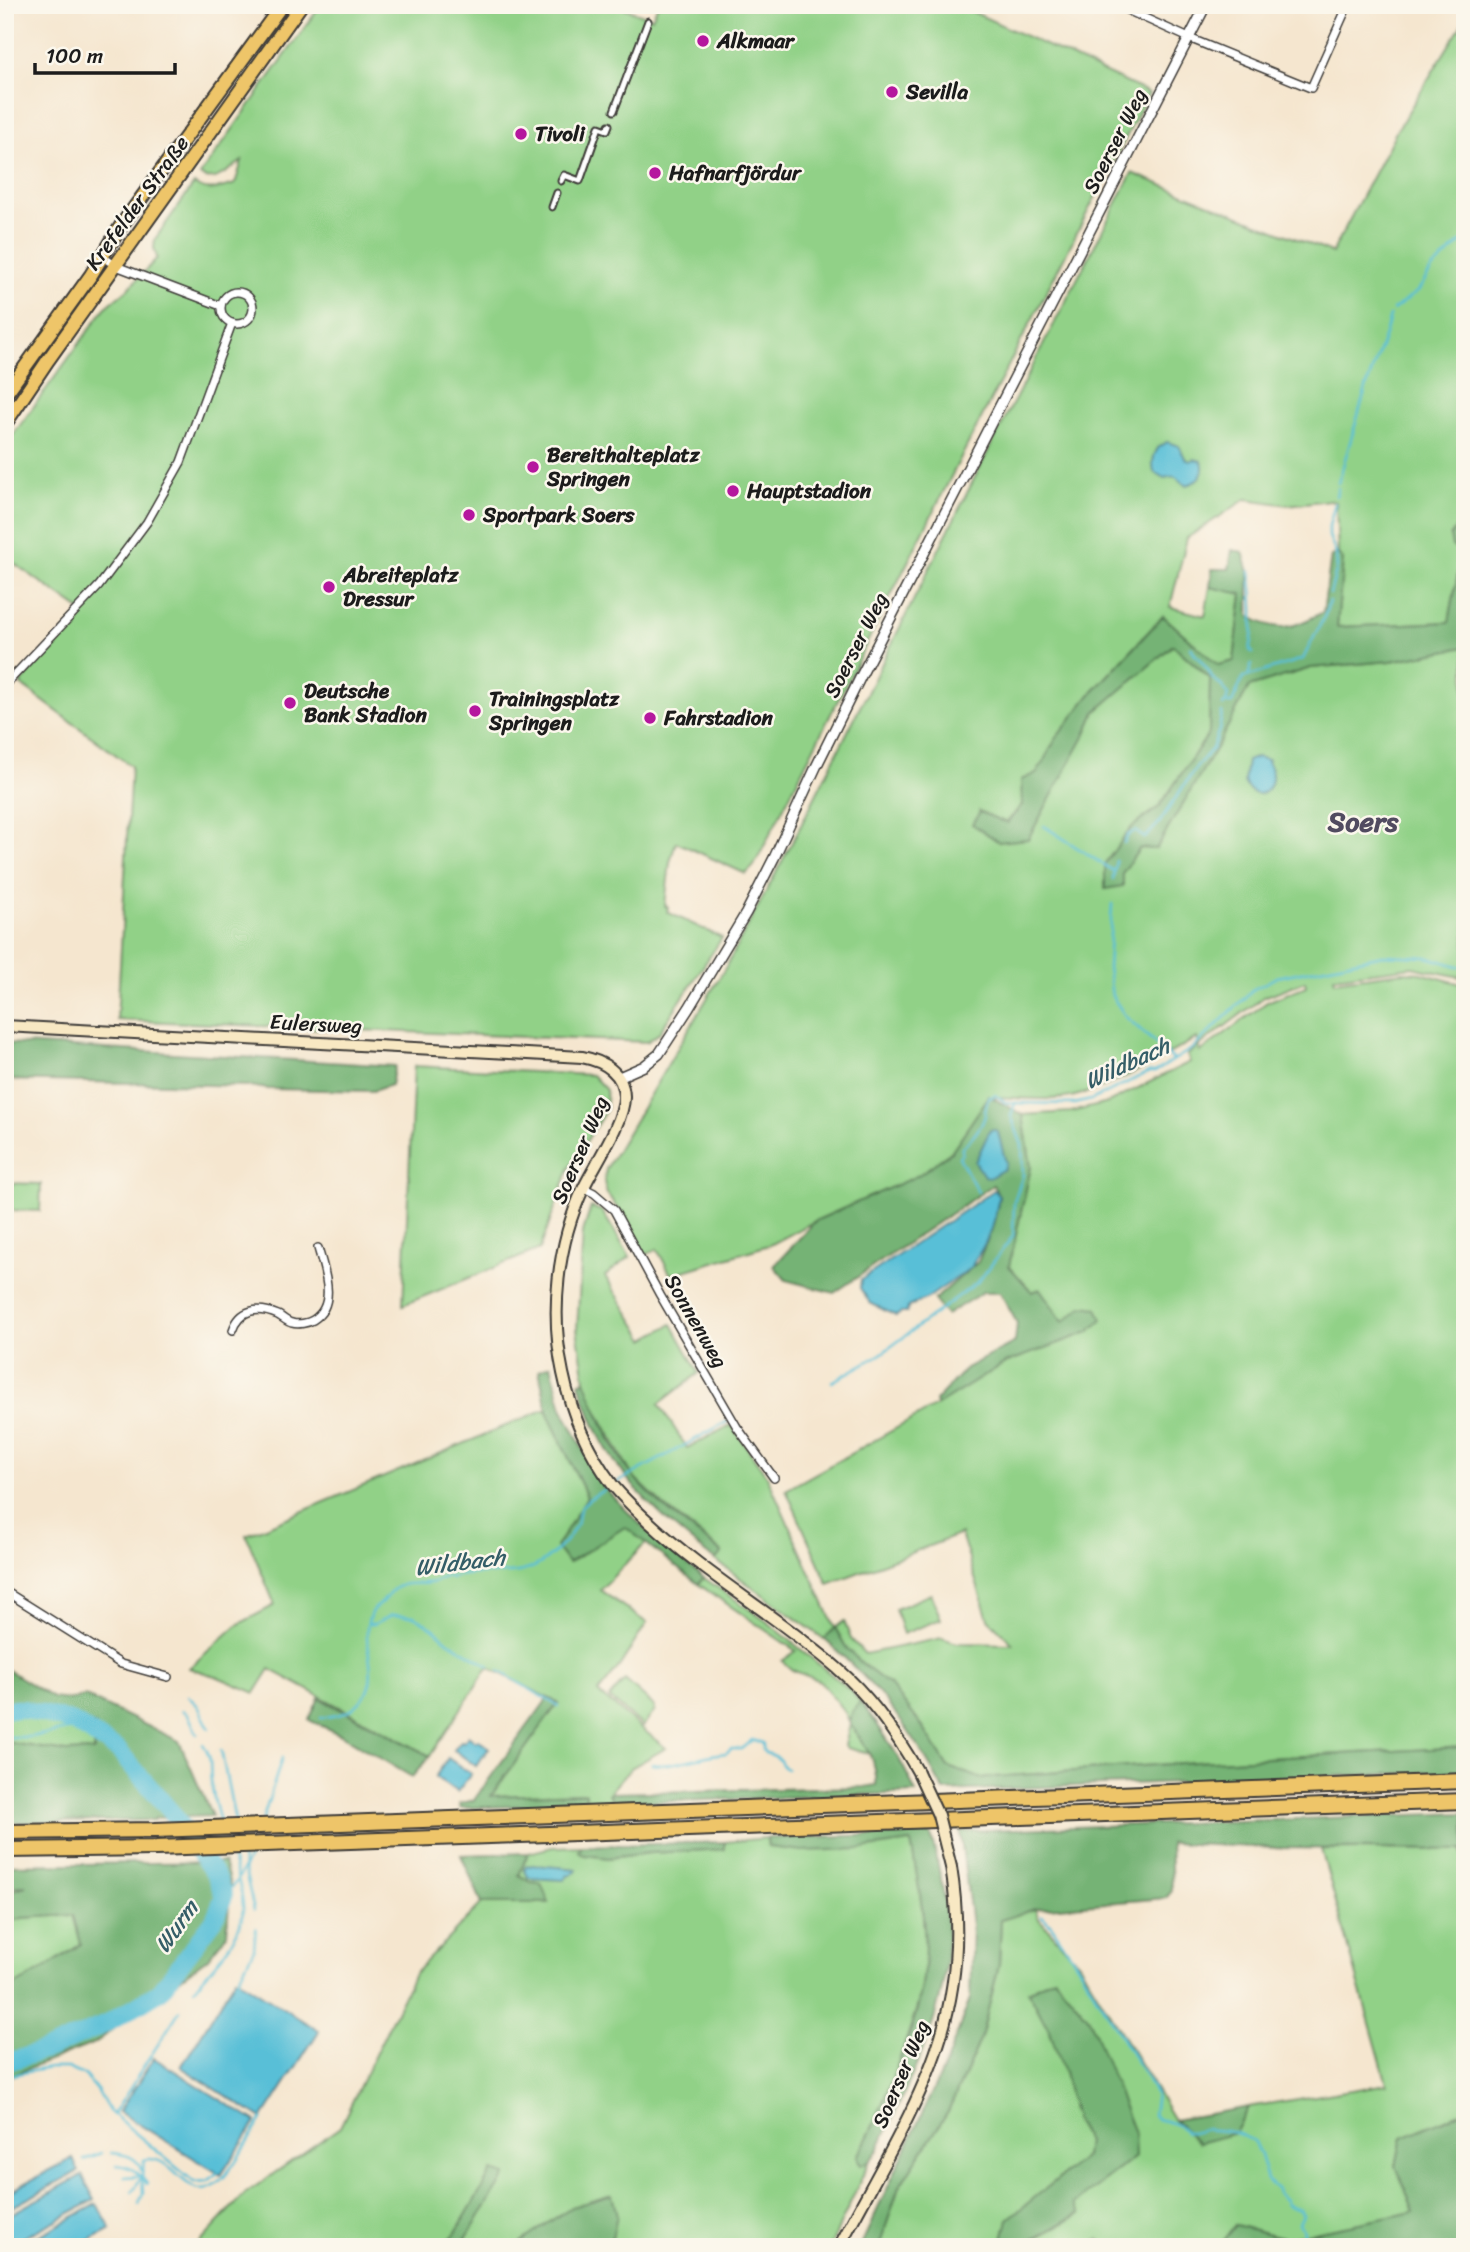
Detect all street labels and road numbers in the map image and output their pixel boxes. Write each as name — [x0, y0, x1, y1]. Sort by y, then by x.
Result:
street label: Soerser Weg — [1072, 81, 1158, 201]
street label: Krefelder Straße — [75, 127, 199, 279]
street label: Soerser Weg — [813, 585, 899, 705]
street label: Eulersweg — [269, 1003, 363, 1045]
street label: Soerser Weg — [540, 1089, 620, 1210]
street label: Sonnenweg — [654, 1266, 739, 1376]
street label: Soerser Weg — [861, 2013, 941, 2134]

